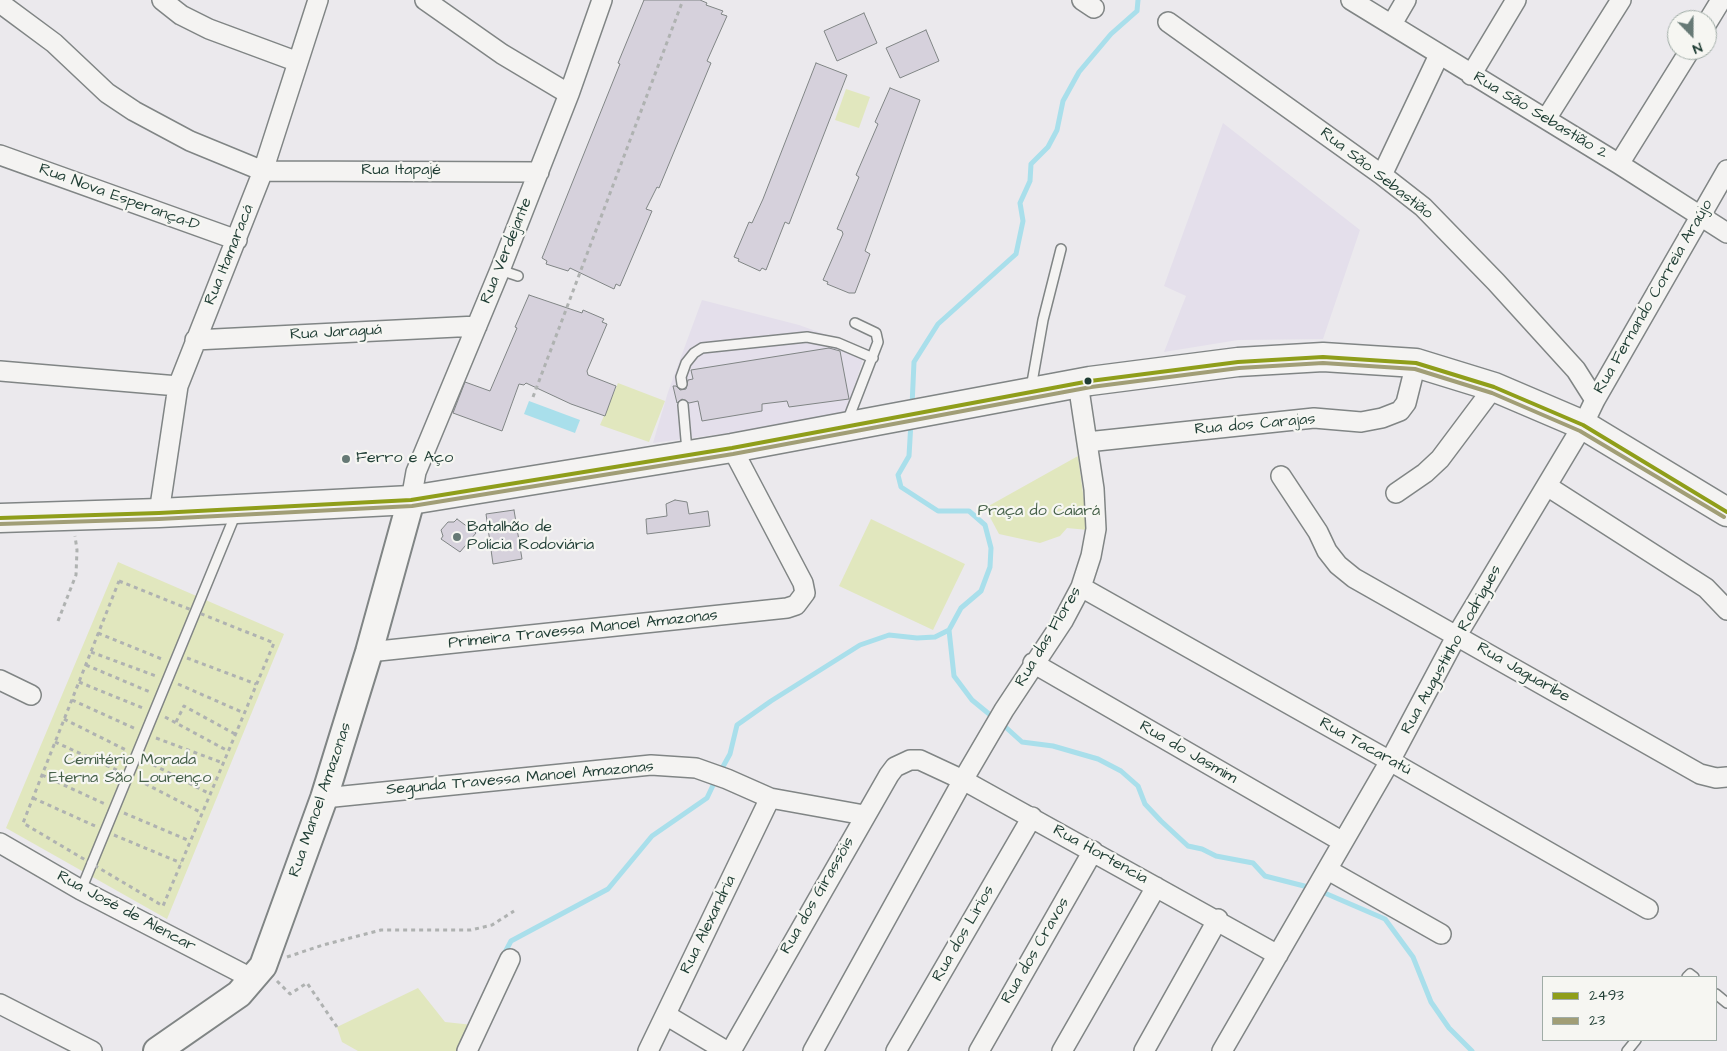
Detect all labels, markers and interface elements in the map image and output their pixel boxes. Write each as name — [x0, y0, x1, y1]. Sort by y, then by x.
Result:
north arrow — [1667, 10, 1717, 60]
text: N — [1689, 37, 1705, 59]
street label: Rua São Sebastião 2 — [1469, 68, 1611, 164]
street label: Rua São Sebastião — [1316, 124, 1436, 224]
street label: Rua Nova Esperança-D — [36, 160, 202, 236]
street label: Rua Itapajé — [361, 161, 441, 181]
street label: Rua Verdejante — [477, 195, 537, 307]
street label: Rua Fernando Correia Araújo — [1590, 196, 1718, 398]
street label: Rua Itamaracá — [201, 202, 259, 308]
street label: Rua Jaraguá — [289, 321, 383, 345]
unlabelled marker — [1083, 376, 1093, 386]
street label: Rua dos Carajas — [1194, 410, 1316, 440]
place label: Ferro e Aço — [356, 449, 453, 469]
marker: Ferro e Aço — [340, 453, 352, 465]
park label: Praça do Caiará — [978, 502, 1100, 522]
place label: Batalhão de Polícia Rodoviária — [467, 518, 594, 556]
marker: Batalhão de Polícia Rodoviária — [451, 531, 463, 543]
street label: Rua Augustinho Rodrigues — [1398, 562, 1506, 738]
street label: Rua das Flores — [1012, 584, 1086, 690]
street label: Primeira Travessa Manoel Amazonas — [447, 606, 719, 654]
street label: Rua Jaguaribe — [1473, 639, 1573, 707]
street label: Rua Tacaratú — [1316, 714, 1414, 780]
street label: Rua do Jasmim — [1136, 717, 1240, 789]
street label: Rua Manoel Amazonas — [286, 720, 356, 880]
park label: Cemitério Morada Eterna São Lourenço — [49, 751, 211, 789]
street label: Segunda Travessa Manoel Amazonas — [385, 758, 655, 800]
street label: Rua Hortencia — [1049, 821, 1151, 889]
street label: Rua dos Girassóis — [777, 834, 859, 958]
street label: Rua José de Alencar — [53, 867, 199, 957]
street label: Rua Alexandria — [677, 873, 741, 977]
street label: Rua dos Lirios — [929, 883, 999, 985]
street label: Rua dos Cravos — [998, 895, 1074, 1007]
legend — [1542, 976, 1717, 1041]
text: 2493 — [1589, 985, 1624, 1006]
text: 23 — [1589, 1010, 1605, 1031]

